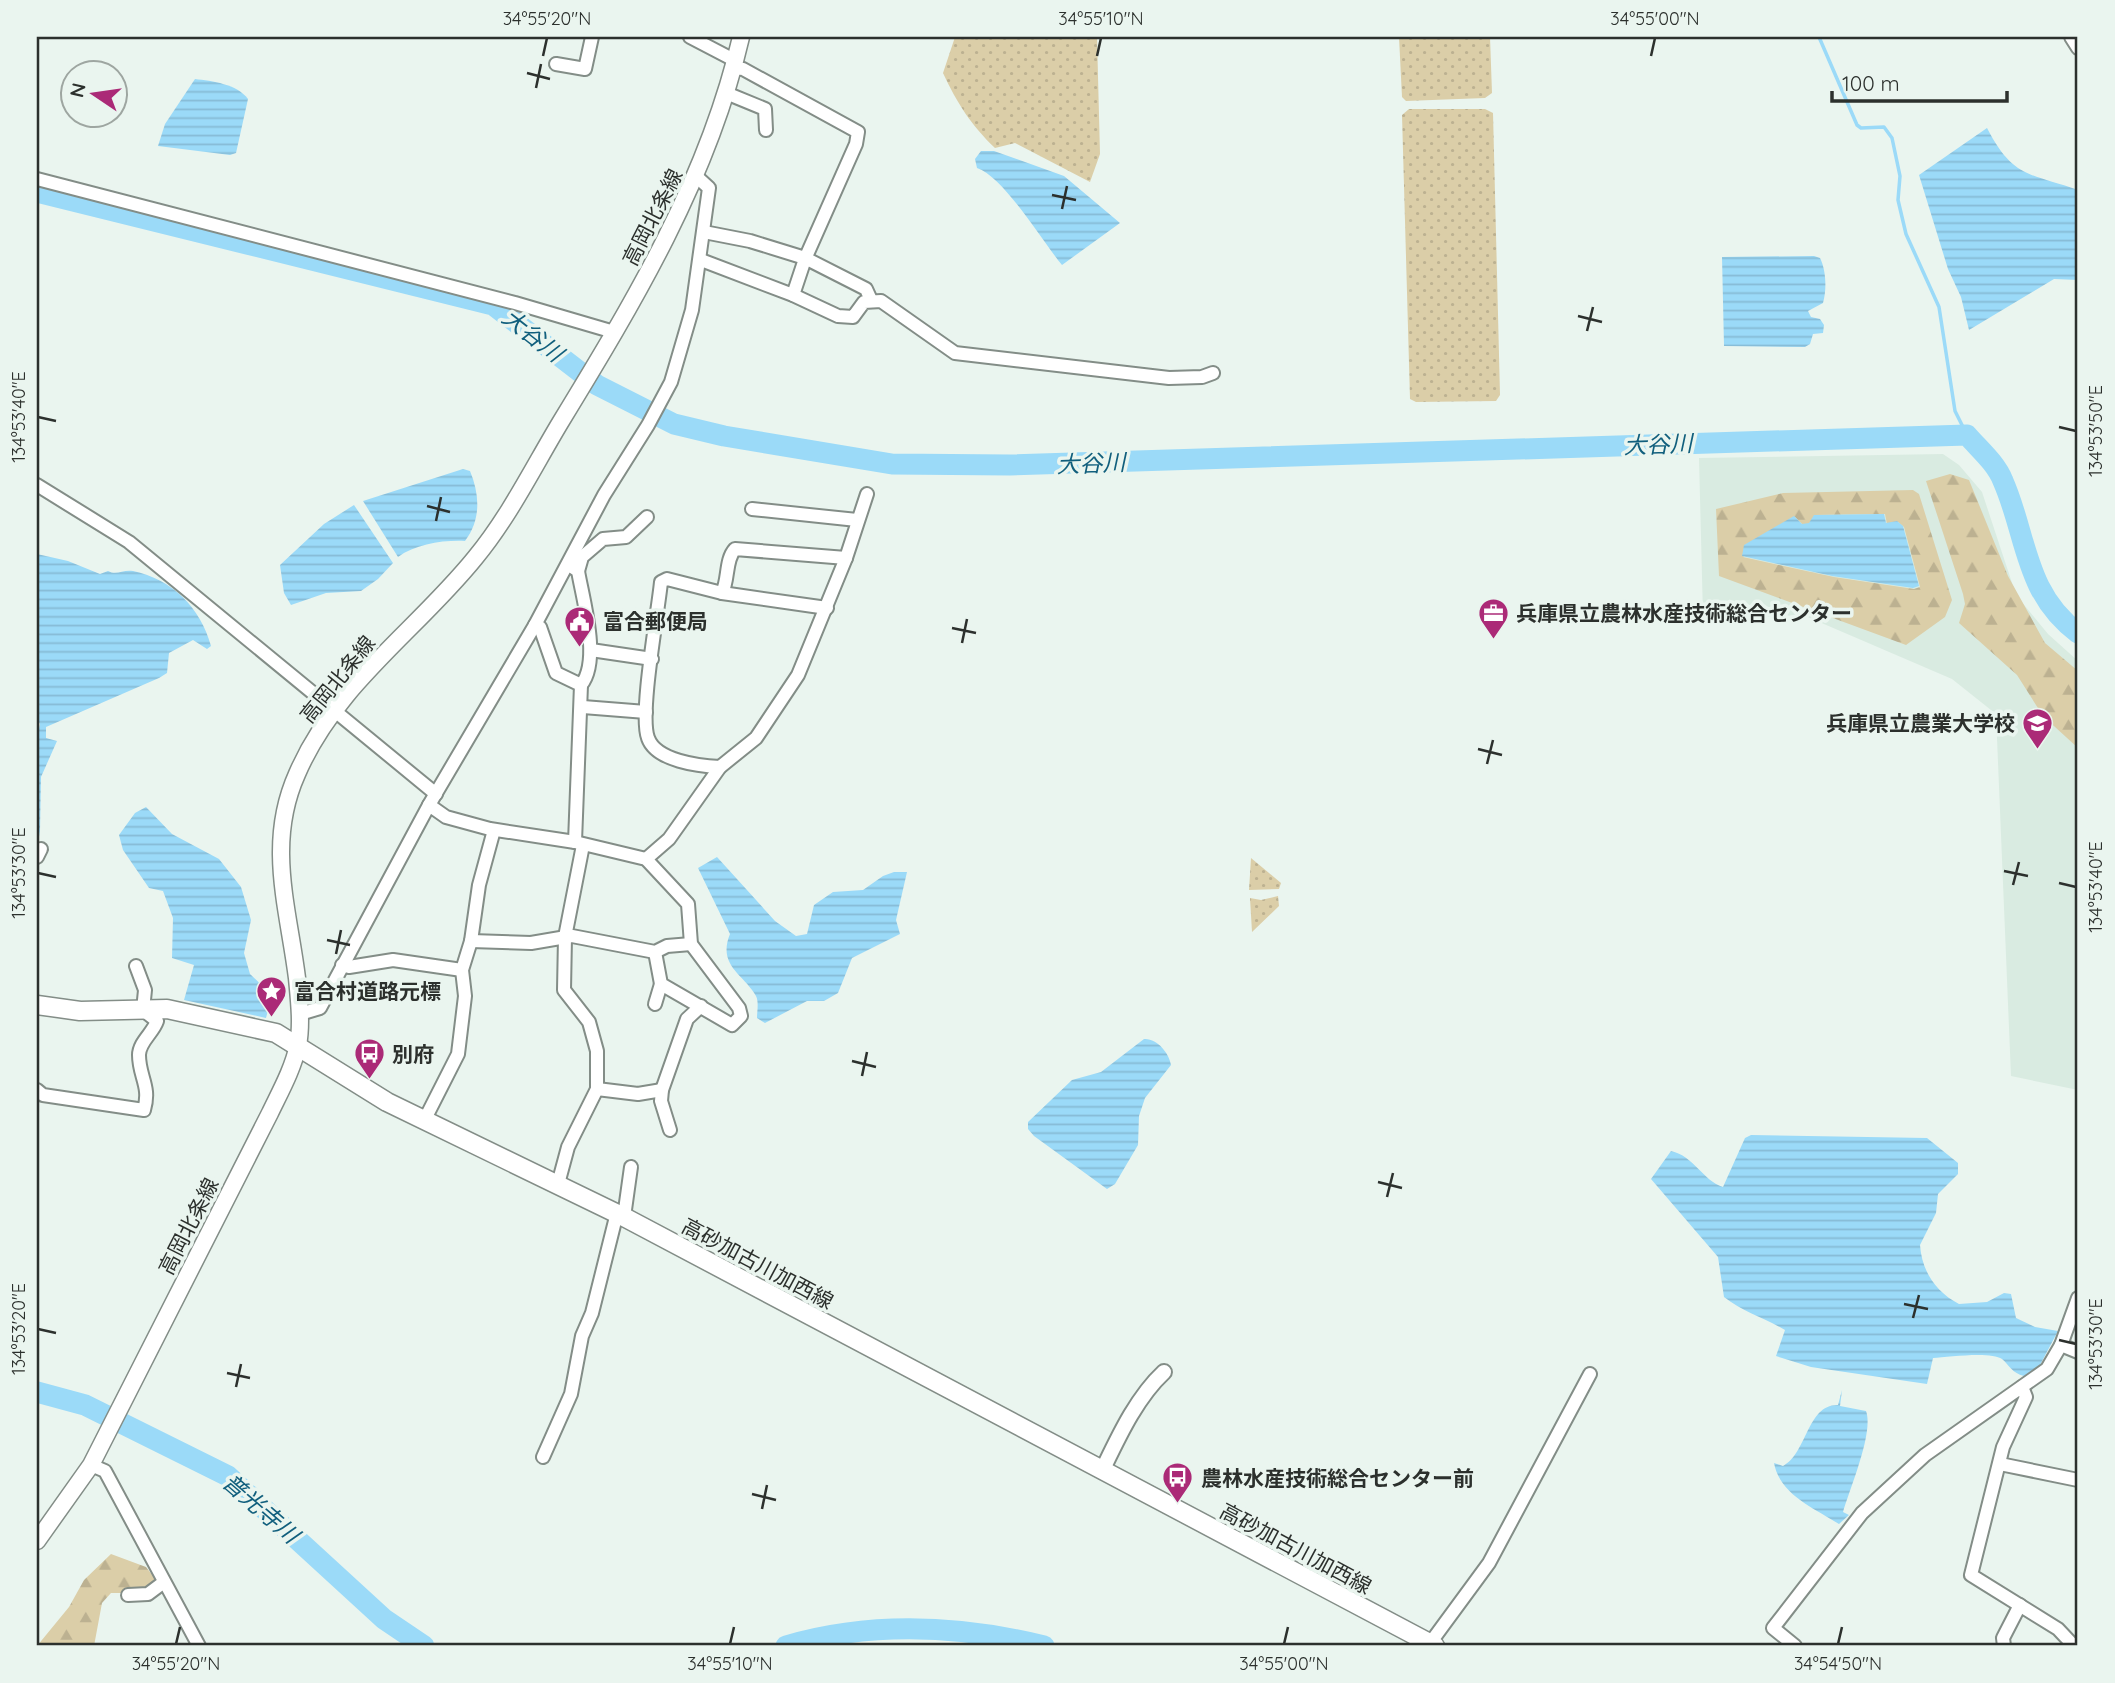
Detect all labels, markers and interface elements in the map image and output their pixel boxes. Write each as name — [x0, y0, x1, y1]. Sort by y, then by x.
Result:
text: 34°55'20"N — [503, 7, 591, 30]
text: 34°55'10"N — [1058, 7, 1144, 30]
text: 34°55'00"N — [1610, 7, 1700, 30]
north arrow — [60, 60, 130, 130]
scale bar — [1832, 60, 2007, 104]
text: 100 m — [1842, 70, 1900, 96]
text: N — [64, 81, 91, 100]
street label: 高岡北条線 — [617, 164, 687, 270]
water label: 大谷川 — [497, 302, 571, 370]
text: 134°53'40"E — [7, 371, 30, 463]
text: 134°53'50"E — [2084, 385, 2107, 477]
water label: 大谷川 — [1623, 428, 1696, 460]
water label: 大谷川 — [1056, 447, 1129, 479]
office icon: 兵庫県立農林水産技術総合センター — [1476, 596, 1510, 640]
place label: 兵庫県立農林水産技術総合センター — [1516, 600, 1852, 626]
public building icon: 富合郵便局 — [563, 604, 597, 648]
place label: 富合郵便局 — [603, 608, 708, 634]
street label: 高岡北条線 — [294, 630, 380, 728]
school or university icon: 兵庫県立農業大学校 — [2021, 706, 2055, 750]
place label: 兵庫県立農業大学校 — [1826, 710, 2015, 736]
text: 134°53'30"E — [7, 827, 30, 919]
text: 134°53'40"E — [2084, 841, 2107, 933]
place icon: 富合村道路元標 — [254, 974, 288, 1018]
place label: 富合村道路元標 — [294, 978, 441, 1004]
bus stop icon: 別府 — [352, 1037, 386, 1081]
place label: 別府 — [392, 1041, 434, 1067]
street label: 高岡北条線 — [153, 1173, 223, 1279]
street label: 高砂加古川加西線 — [678, 1212, 838, 1314]
text: 134°53'20"E — [7, 1283, 30, 1375]
text: 134°53'30"E — [2084, 1298, 2107, 1390]
bus stop icon: 農林水産技術総合センター前 — [1161, 1461, 1195, 1505]
place label: 農林水産技術総合センター前 — [1201, 1465, 1474, 1491]
water label: 普光寺川 — [217, 1467, 307, 1551]
street label: 高砂加古川加西線 — [1216, 1497, 1376, 1599]
text: 34°55'20"N — [132, 1652, 220, 1675]
text: 34°55'10"N — [687, 1652, 773, 1675]
text: 34°55'00"N — [1239, 1652, 1329, 1675]
text: 34°54'50"N — [1794, 1652, 1882, 1675]

